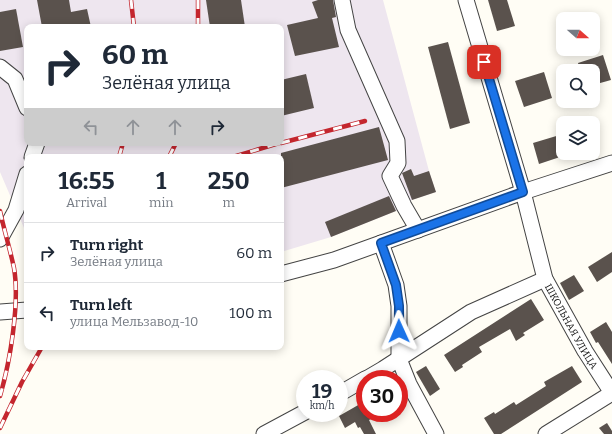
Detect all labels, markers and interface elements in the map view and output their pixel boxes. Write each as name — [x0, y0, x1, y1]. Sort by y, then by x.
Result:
north arrow — [556, 12, 600, 56]
map controls — [556, 12, 600, 160]
text: 60 m — [102, 38, 168, 71]
icon: right — [36, 40, 88, 92]
pin — [467, 45, 501, 79]
icon: arrive — [473, 51, 495, 73]
button: search — [556, 64, 600, 108]
text: Зелёная улица — [102, 72, 231, 94]
icon: left — [80, 116, 102, 138]
icon: ahead — [122, 116, 144, 138]
icon: ahead — [164, 116, 186, 138]
icon: right — [206, 116, 228, 138]
button: layers — [556, 116, 600, 160]
text: 16:55 — [58, 167, 115, 195]
text: 1 — [156, 167, 166, 195]
text: 250 — [208, 167, 250, 195]
text: Arrival — [66, 195, 107, 210]
text: min — [149, 195, 174, 210]
text: m — [223, 195, 235, 210]
text: Turn right — [70, 236, 143, 254]
icon: right — [36, 242, 58, 264]
text: 60 m — [236, 244, 272, 262]
text: Зелёная улица — [70, 254, 163, 269]
street label: ШКОЛЬНАЯ УЛИЦА — [542, 282, 600, 372]
text: Turn left — [70, 296, 132, 314]
icon: left — [36, 302, 58, 324]
text: 100 m — [229, 304, 272, 322]
position arrow — [378, 310, 420, 352]
text: улица Мельзавод-10 — [70, 314, 198, 329]
speed limit sign: 30 — [356, 370, 408, 422]
text: 19 — [312, 379, 332, 403]
text: km/h — [310, 400, 334, 412]

